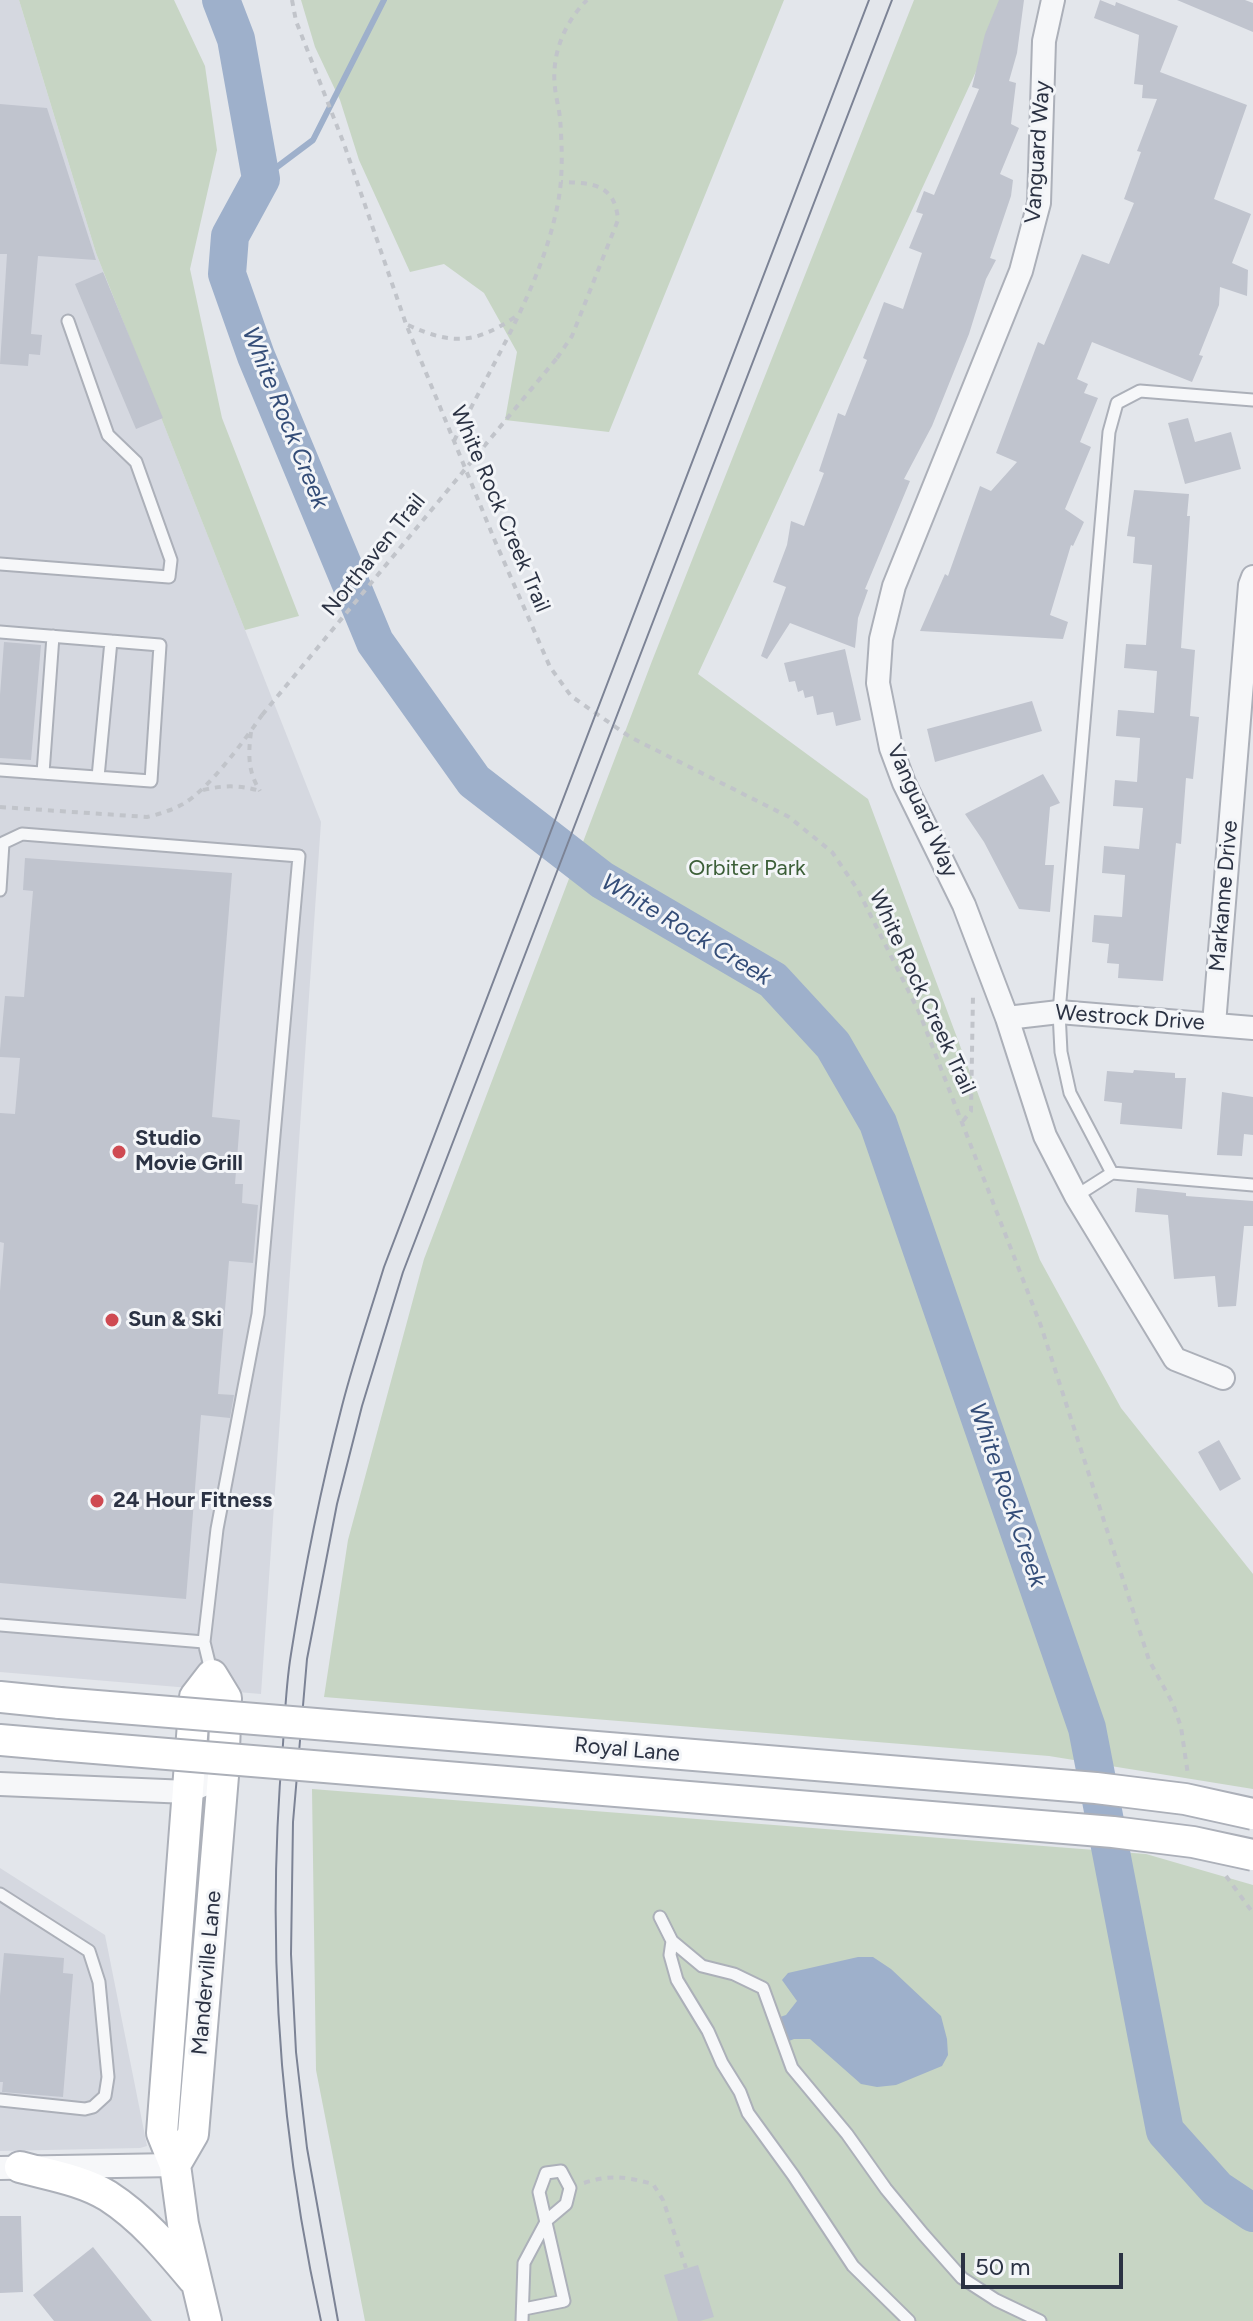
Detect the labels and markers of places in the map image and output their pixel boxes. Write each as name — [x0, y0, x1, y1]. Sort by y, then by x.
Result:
place label: Studio Movie Grill — [135, 1126, 243, 1178]
marker: Studio Movie Grill — [110, 1143, 128, 1161]
place label: Sun & Ski — [128, 1307, 222, 1333]
marker: Sun & Ski — [103, 1311, 121, 1329]
place label: 24 Hour Fitness — [113, 1488, 272, 1514]
marker: 24 Hour Fitness — [88, 1492, 106, 1510]

